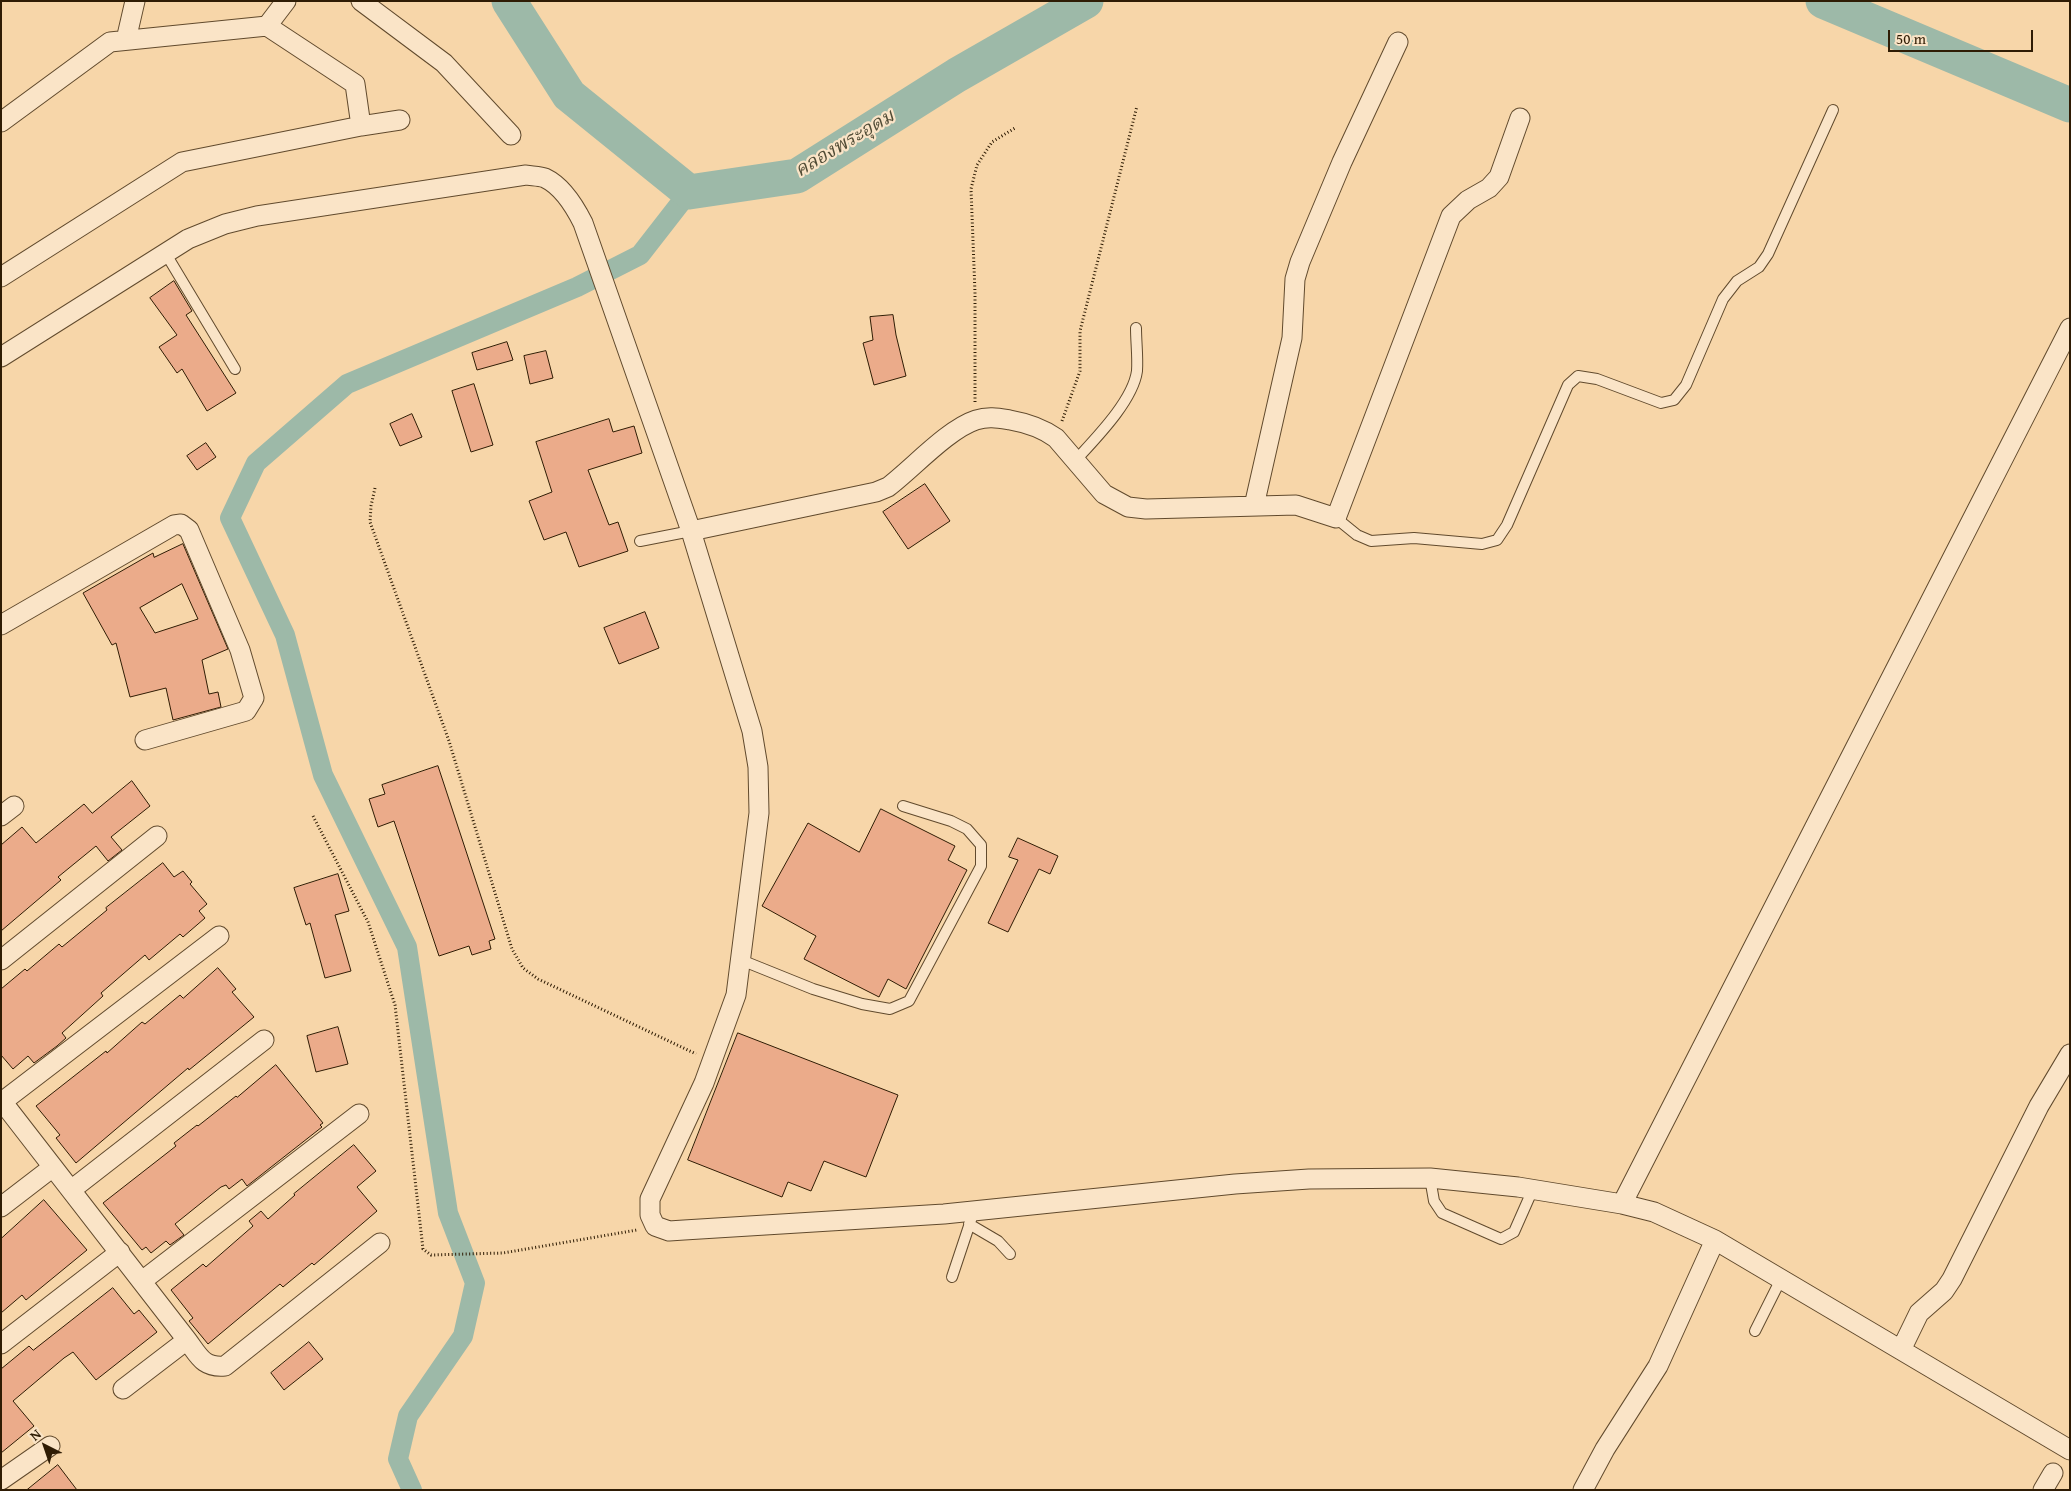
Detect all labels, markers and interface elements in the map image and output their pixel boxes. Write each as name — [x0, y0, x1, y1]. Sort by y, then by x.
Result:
scale bar — [1891, 20, 2036, 52]
text: 50 m — [1896, 28, 1926, 49]
water label: คลองพระอุดม — [791, 105, 899, 183]
north arrow — [20, 1421, 70, 1471]
text: N — [25, 1424, 45, 1445]

